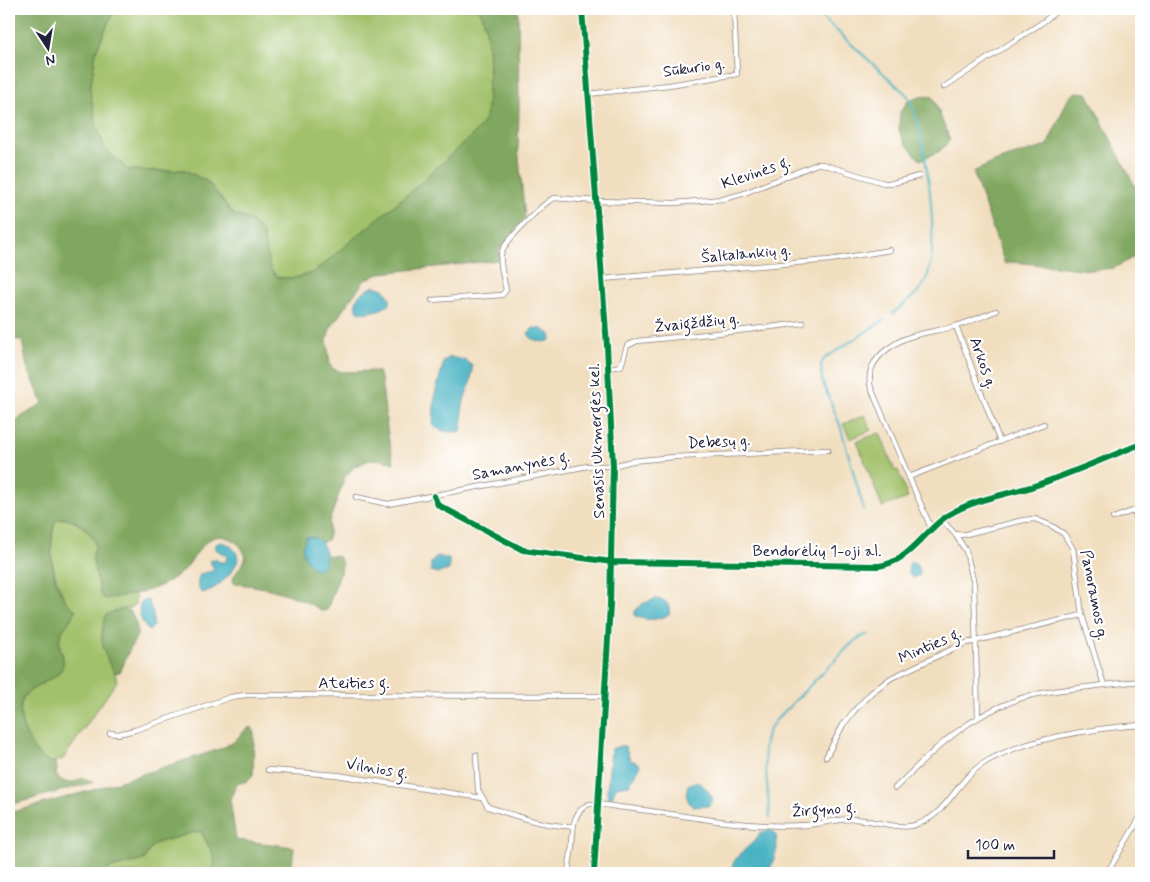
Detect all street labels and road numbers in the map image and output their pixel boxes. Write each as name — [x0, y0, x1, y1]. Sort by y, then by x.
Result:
street label: Sūkurio g. — [662, 53, 726, 83]
street label: Klevinės g. — [719, 151, 794, 196]
street label: Šaltalankių g. — [700, 240, 792, 268]
street label: Žvaigždžių g. — [654, 308, 740, 339]
street label: Arkos g. — [964, 334, 1002, 392]
street label: Senasis Ukmergės kel. — [584, 363, 611, 519]
street label: Debesų g. — [687, 430, 751, 454]
street label: Samanynės g. — [470, 446, 572, 487]
street label: Bendorėlių 1-oji al. — [752, 541, 882, 562]
street label: Panoramos g. — [1074, 548, 1113, 642]
street label: Minties g. — [895, 623, 965, 670]
street label: Ateities g. — [318, 673, 390, 695]
street label: Vilnios g. — [344, 754, 410, 785]
street label: Žirgyno g. — [791, 797, 857, 824]

